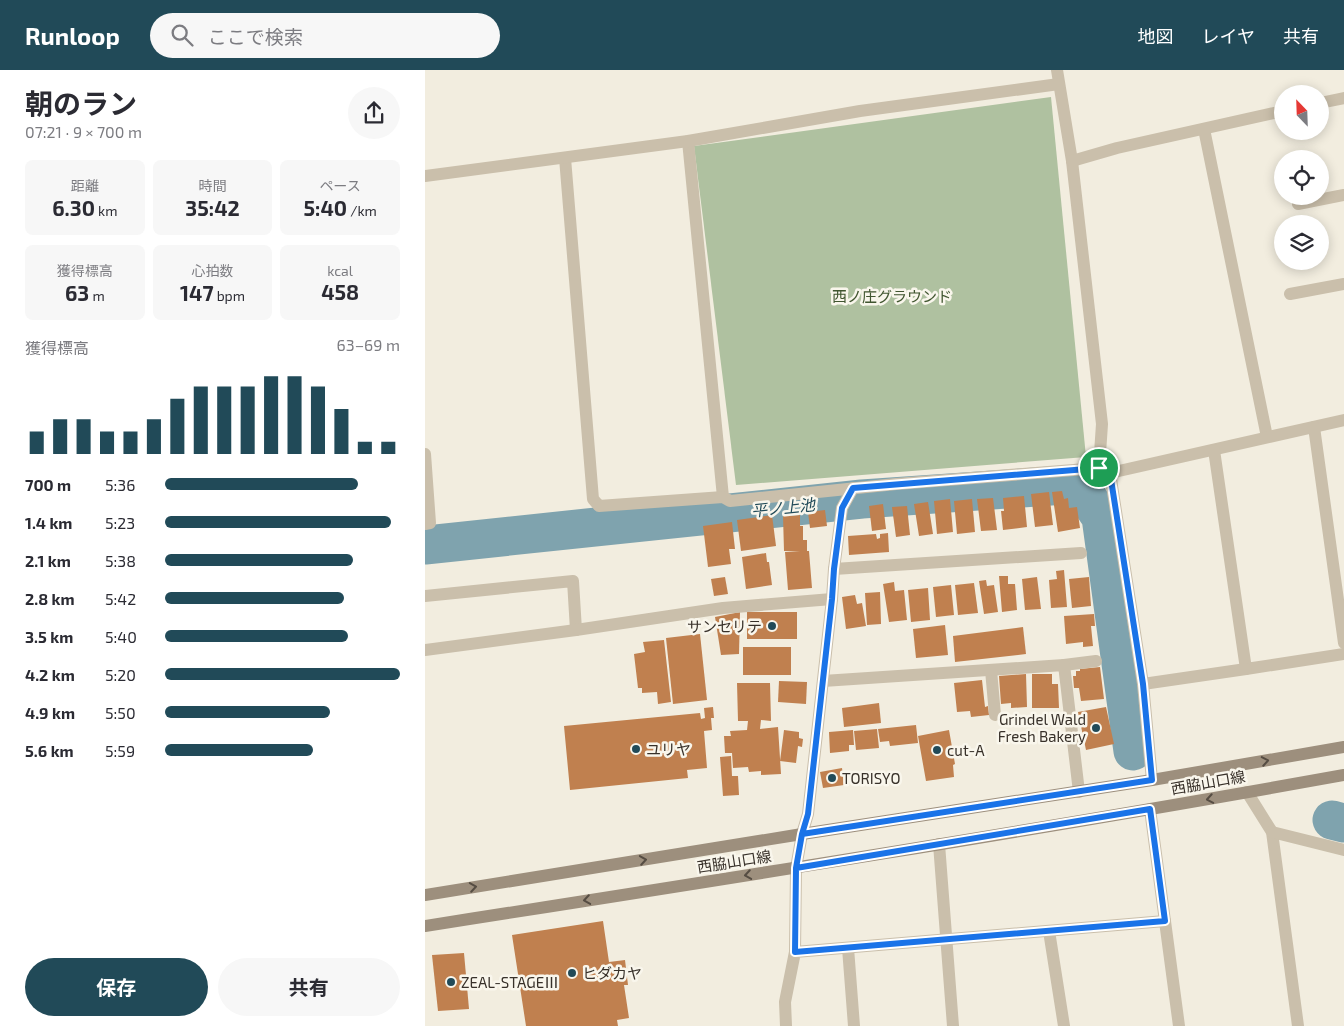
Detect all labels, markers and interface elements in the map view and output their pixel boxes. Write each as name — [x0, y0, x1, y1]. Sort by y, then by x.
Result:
search box — [150, 13, 500, 58]
text: Runloop — [25, 21, 120, 50]
icon: search — [168, 21, 196, 49]
text: ここで検索 — [208, 25, 303, 48]
text: 地図 — [1138, 25, 1174, 47]
text: レイヤ — [1202, 25, 1255, 47]
text: 共有 — [1283, 25, 1319, 47]
north arrow — [1274, 85, 1329, 140]
map controls — [1274, 85, 1329, 270]
text: 朝のラン — [25, 86, 137, 120]
button: share — [348, 87, 400, 139]
text: 07:21 · 9 × 700 m — [25, 122, 142, 141]
button: locate — [1274, 150, 1329, 205]
text: 距離 — [71, 177, 99, 194]
text: 時間 — [198, 177, 226, 194]
text: ペース — [320, 177, 361, 194]
text: 6.30 — [52, 195, 95, 220]
text: 35:42 — [185, 195, 240, 220]
text: 5:40 — [303, 195, 347, 220]
text: km — [95, 202, 117, 219]
text: /km — [347, 202, 377, 219]
button: layers — [1274, 215, 1329, 270]
text: 獲得標高 — [57, 262, 113, 279]
text: 心拍数 — [191, 262, 233, 279]
text: kcal — [327, 262, 353, 279]
text: 458 — [321, 279, 359, 304]
text: 63 — [65, 280, 89, 305]
text: 147 — [180, 280, 214, 305]
text: m — [89, 287, 105, 304]
text: bpm — [214, 287, 245, 304]
park label: 西ノ庄グラウンド — [832, 287, 952, 305]
text: 63–69 m — [337, 335, 400, 354]
text: 獲得標高 — [25, 338, 89, 357]
pin — [1078, 447, 1120, 489]
icon: arrive — [1085, 454, 1113, 482]
text: 700 m — [25, 475, 71, 494]
text: 5:36 — [105, 475, 135, 494]
water label: 平ノ上池 — [750, 494, 818, 520]
text: 1.4 km — [25, 513, 72, 532]
text: 5:23 — [105, 513, 135, 532]
text: 2.1 km — [25, 551, 71, 570]
text: 5:38 — [105, 551, 136, 570]
text: 2.8 km — [25, 589, 75, 608]
text: 5:42 — [105, 589, 136, 608]
place label: サンセリテ — [687, 617, 762, 635]
marker: サンセリテ — [766, 620, 778, 632]
text: 3.5 km — [25, 627, 73, 646]
text: 5:40 — [105, 627, 137, 646]
text: 4.2 km — [25, 665, 75, 684]
text: 5:20 — [105, 665, 136, 684]
text: 4.9 km — [25, 703, 75, 722]
text: 5:50 — [105, 703, 136, 722]
place label: Grindel Wald Fresh Bakery — [998, 710, 1086, 745]
marker: Grindel Wald Fresh Bakery — [1090, 722, 1102, 734]
place label: ユリヤ — [646, 740, 691, 758]
text: 5.6 km — [25, 741, 74, 760]
text: 5:59 — [105, 741, 135, 760]
place label: cut-A — [947, 741, 985, 759]
marker: ユリヤ — [630, 743, 642, 755]
marker: cut-A — [931, 744, 943, 756]
one-way arrow — [1260, 756, 1269, 766]
street label: 西脇山口線 — [1169, 767, 1247, 797]
place label: TORISYO — [842, 769, 900, 787]
marker: TORISYO — [826, 772, 838, 784]
one-way arrow — [1205, 793, 1214, 803]
street label: 西脇山口線 — [696, 846, 772, 876]
one-way arrow — [639, 855, 648, 865]
one-way arrow — [744, 869, 752, 880]
one-way arrow — [470, 882, 478, 893]
one-way arrow — [583, 895, 592, 905]
button: 保存 — [25, 958, 208, 1016]
button: 共有 — [218, 958, 400, 1016]
place label: ヒダカヤ — [582, 964, 642, 982]
marker: ヒダカヤ — [566, 967, 578, 979]
place label: ZEAL-STAGEⅢ — [461, 973, 559, 991]
marker: ZEAL-STAGEⅢ — [445, 976, 457, 988]

